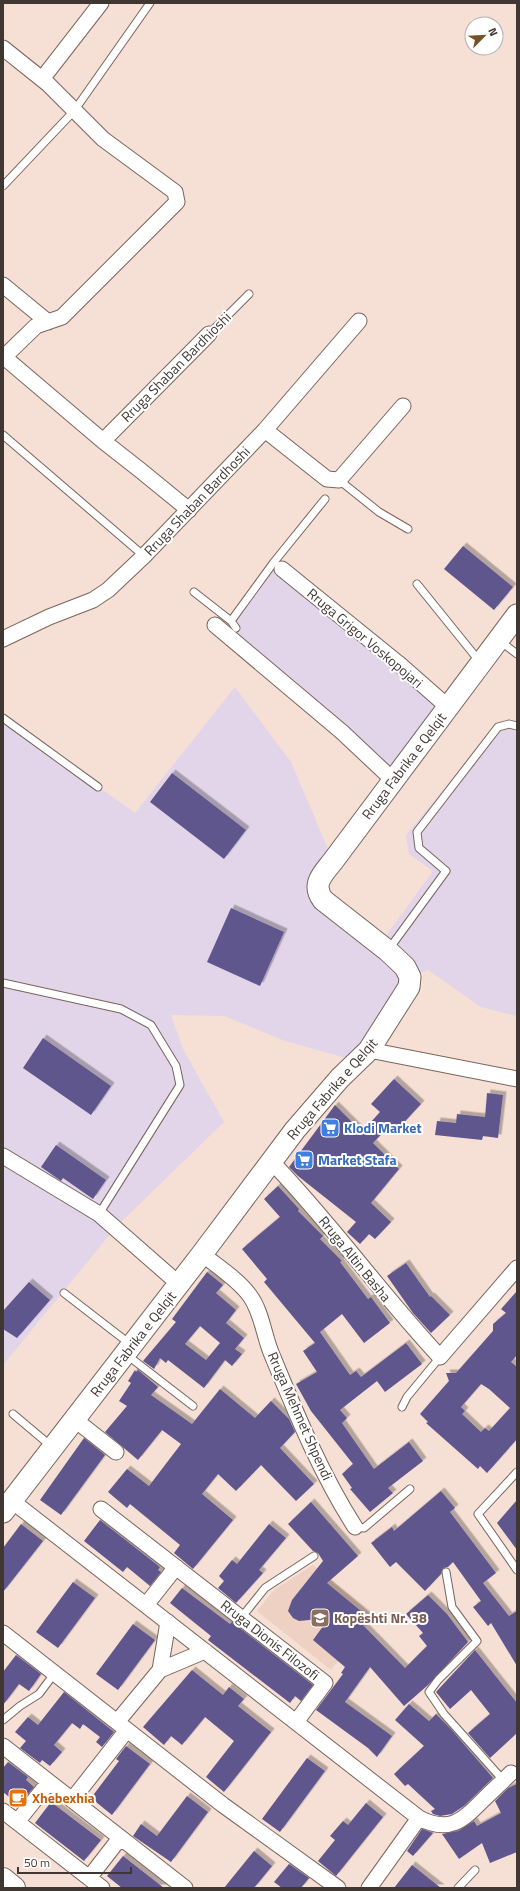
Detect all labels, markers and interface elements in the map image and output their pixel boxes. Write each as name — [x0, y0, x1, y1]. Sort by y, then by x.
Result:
north arrow — [464, 16, 504, 56]
text: N — [484, 25, 502, 39]
street label: Rruga Shaban Bardhioshi — [116, 307, 235, 426]
street label: Rruga Shaban Bardhoshi — [139, 441, 255, 560]
street label: Rruga Grigor Voskopojari — [303, 583, 428, 692]
street label: Rruga Fabrika e Qelqit — [356, 708, 451, 824]
street label: Rruga Fabrika e Qelqit — [281, 1033, 382, 1144]
supermarket icon: Klodi Market — [319, 1117, 341, 1139]
place label: Klodi Market — [344, 1117, 422, 1138]
supermarket icon: Market Stafa — [293, 1149, 315, 1171]
place label: Market Stafa — [318, 1149, 397, 1170]
street label: Rruga Altin Basha — [314, 1211, 397, 1306]
street label: Rruga Fabrika e Qelqit — [85, 1286, 181, 1401]
street label: Rruga Mehmet Shpendi — [263, 1348, 338, 1483]
street label: Rruga Dionis Filozofi — [216, 1594, 324, 1685]
school or university icon: Kopështi Nr. 38 — [309, 1607, 331, 1629]
place label: Kopështi Nr. 38 — [334, 1607, 427, 1628]
cafe icon: Xhebexhia — [7, 1787, 29, 1809]
place label: Xhebexhia — [32, 1787, 95, 1808]
scale bar — [18, 1849, 131, 1875]
text: 50 m — [24, 1853, 50, 1872]

